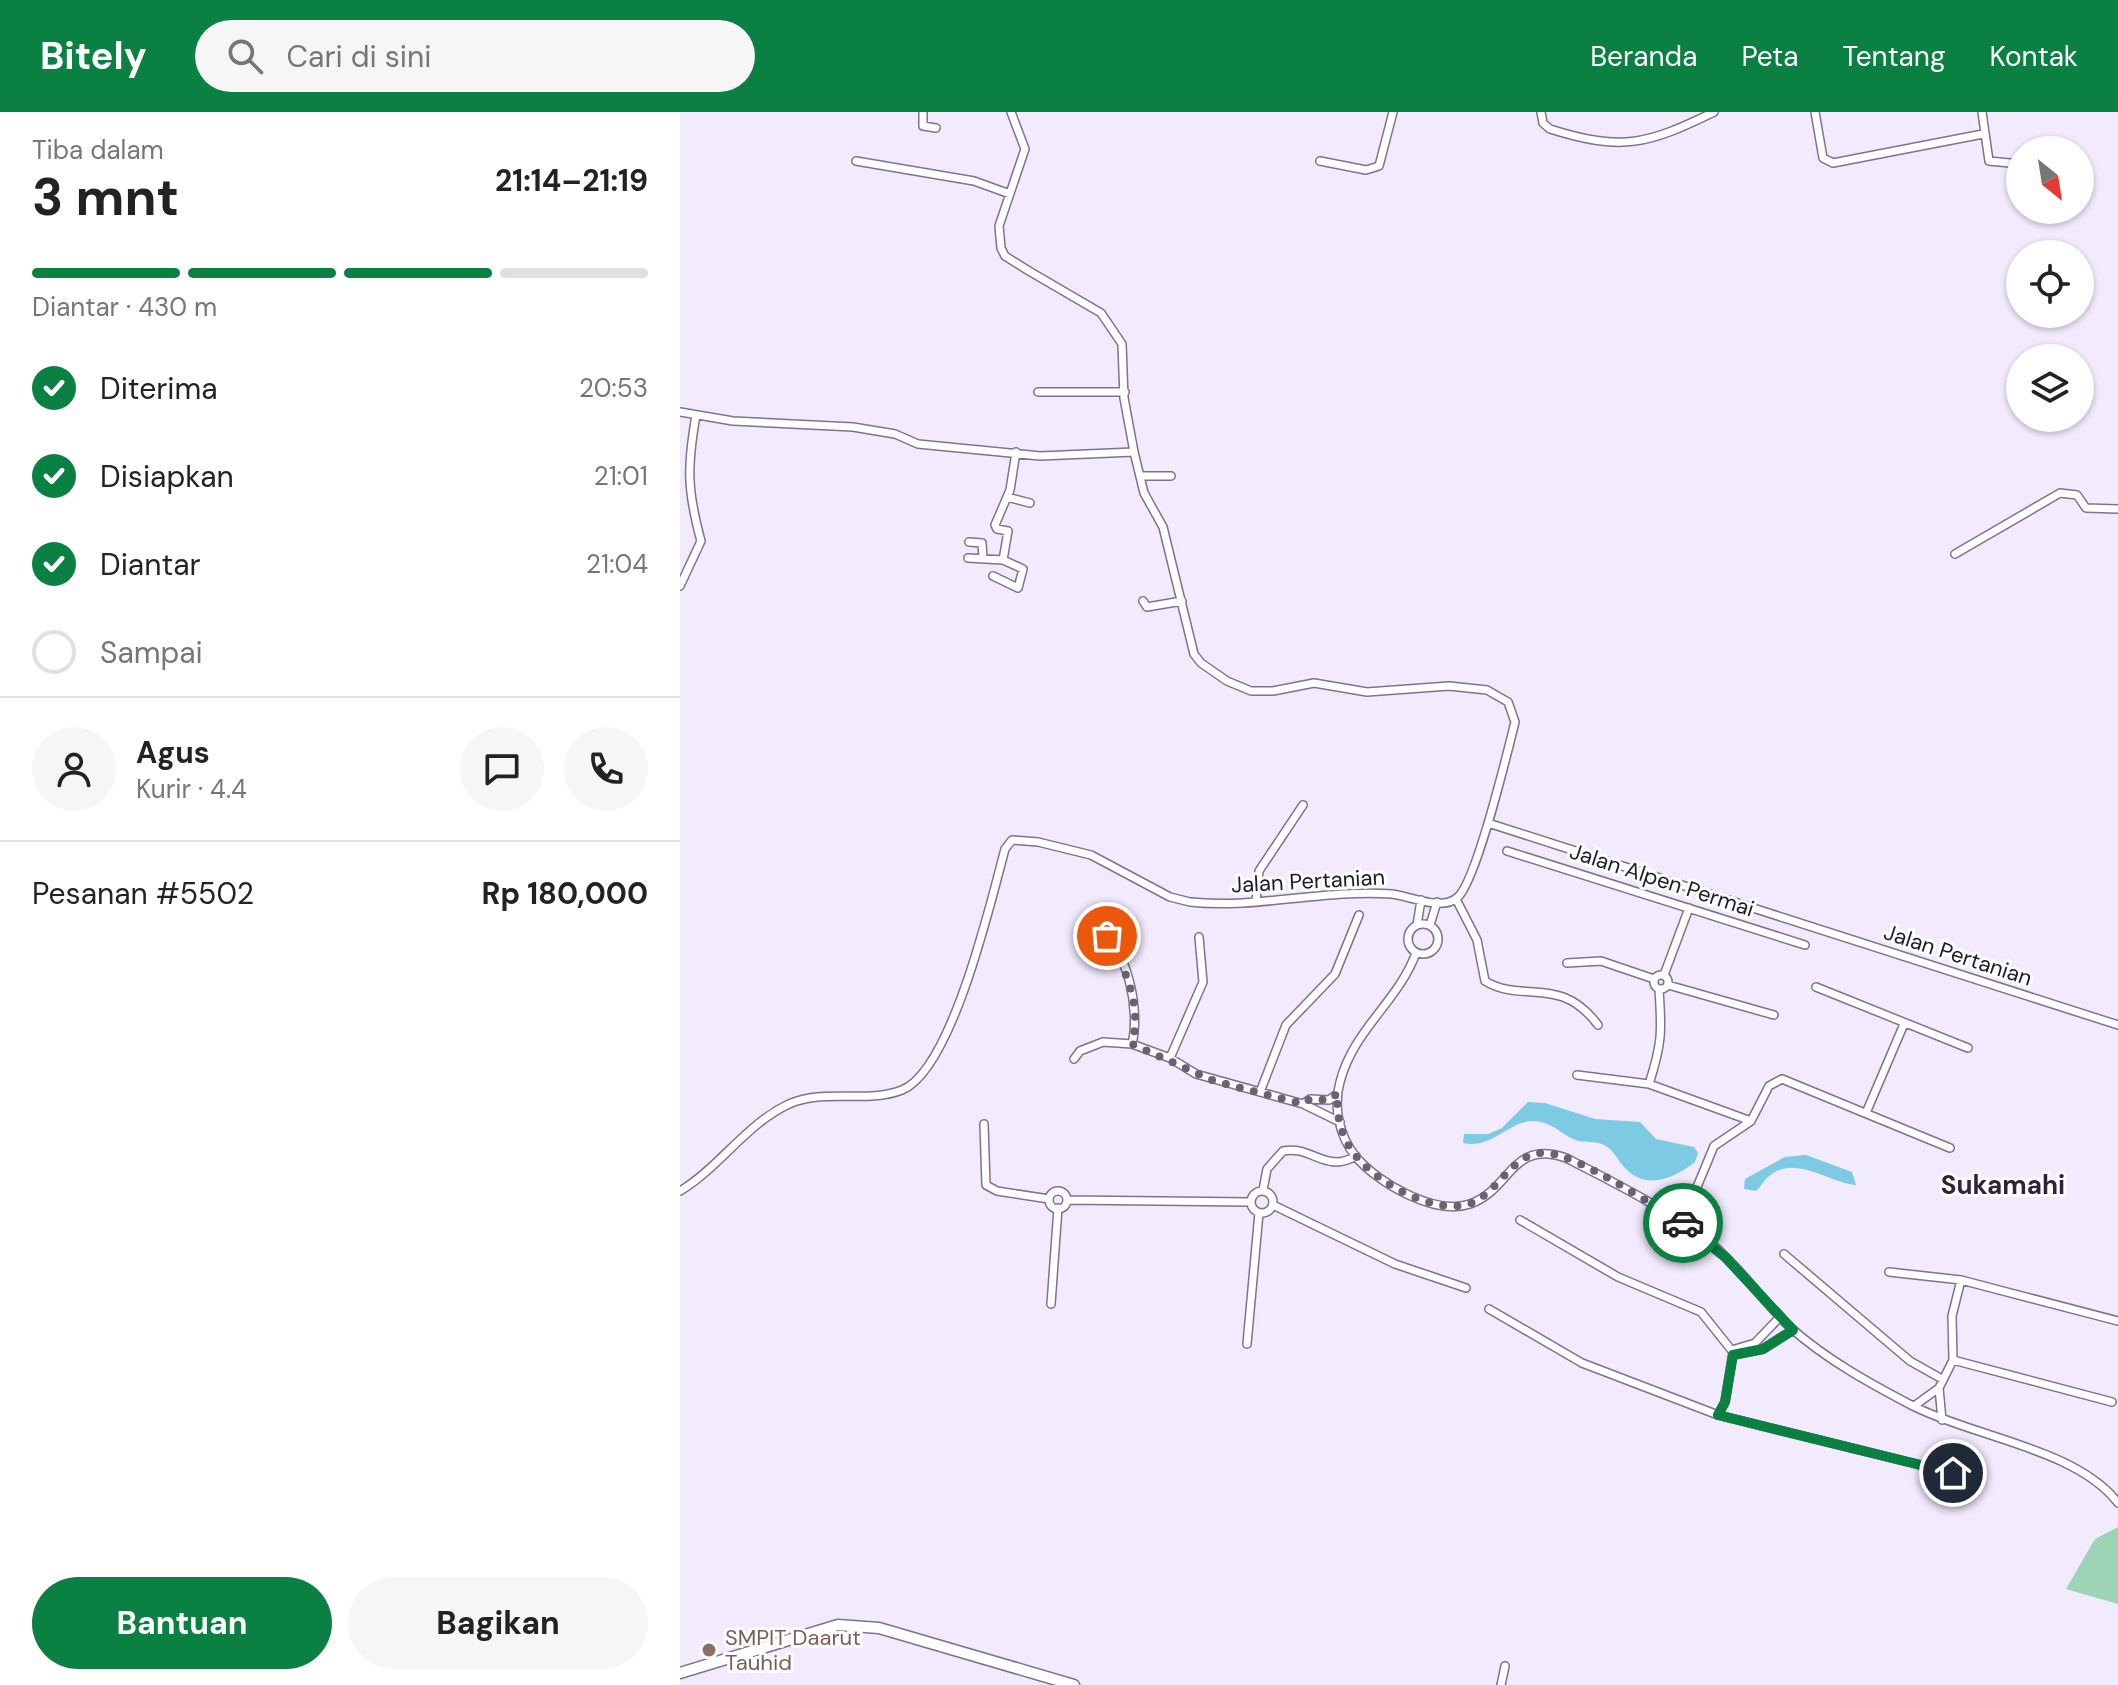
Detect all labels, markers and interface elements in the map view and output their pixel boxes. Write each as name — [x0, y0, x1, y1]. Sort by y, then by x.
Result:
search box — [195, 20, 755, 92]
text: Bitely — [40, 31, 147, 81]
icon: search — [223, 34, 267, 78]
text: Cari di sini — [287, 37, 431, 76]
text: Beranda — [1590, 38, 1697, 75]
text: Peta — [1741, 38, 1798, 75]
text: Tentang — [1842, 38, 1946, 75]
text: Kontak — [1990, 38, 2078, 75]
text: Tiba dalam — [32, 133, 164, 167]
north arrow — [2006, 136, 2094, 224]
map controls — [2006, 136, 2094, 432]
text: 21:14–21:19 — [495, 161, 648, 200]
text: 3 mnt — [32, 163, 179, 231]
button: locate — [2006, 240, 2094, 328]
text: Diantar · 430 m — [32, 290, 217, 324]
button: layers — [2006, 344, 2094, 432]
icon: check — [32, 366, 76, 410]
text: Diterima — [100, 369, 218, 408]
text: 20:53 — [579, 371, 648, 405]
icon: check — [32, 454, 76, 498]
text: Disiapkan — [100, 457, 234, 496]
text: 21:01 — [594, 459, 648, 493]
icon: check — [32, 542, 76, 586]
text: Diantar — [100, 545, 201, 584]
text: 21:04 — [586, 547, 648, 581]
text: Sampai — [100, 633, 203, 672]
button: person — [32, 727, 116, 811]
button: chat — [460, 727, 544, 811]
button: phone — [564, 727, 648, 811]
text: Agus — [136, 733, 210, 772]
text: Kurir · 4.4 — [136, 772, 247, 806]
street label: Jalan Alpen Permai — [1566, 837, 1758, 923]
street label: Jalan Pertanian — [1230, 862, 1386, 900]
text: Pesanan #5502 — [32, 874, 254, 913]
text: Rp 180,000 — [482, 874, 648, 913]
pin — [1073, 902, 1141, 970]
icon: bag — [1085, 914, 1129, 958]
street label: Jalan Pertanian — [1880, 917, 2036, 993]
district label: Sukamahi — [1941, 1168, 2065, 1202]
courier — [1643, 1183, 1723, 1263]
icon: car — [1661, 1201, 1705, 1245]
pin — [1919, 1439, 1987, 1507]
icon: home — [1931, 1451, 1975, 1495]
button: Bantuan — [32, 1577, 332, 1669]
button: Bagikan — [348, 1577, 648, 1669]
place label: SMPIT Daarut Tauhid — [725, 1623, 861, 1677]
marker: SMPIT Daarut Tauhid — [700, 1641, 718, 1659]

